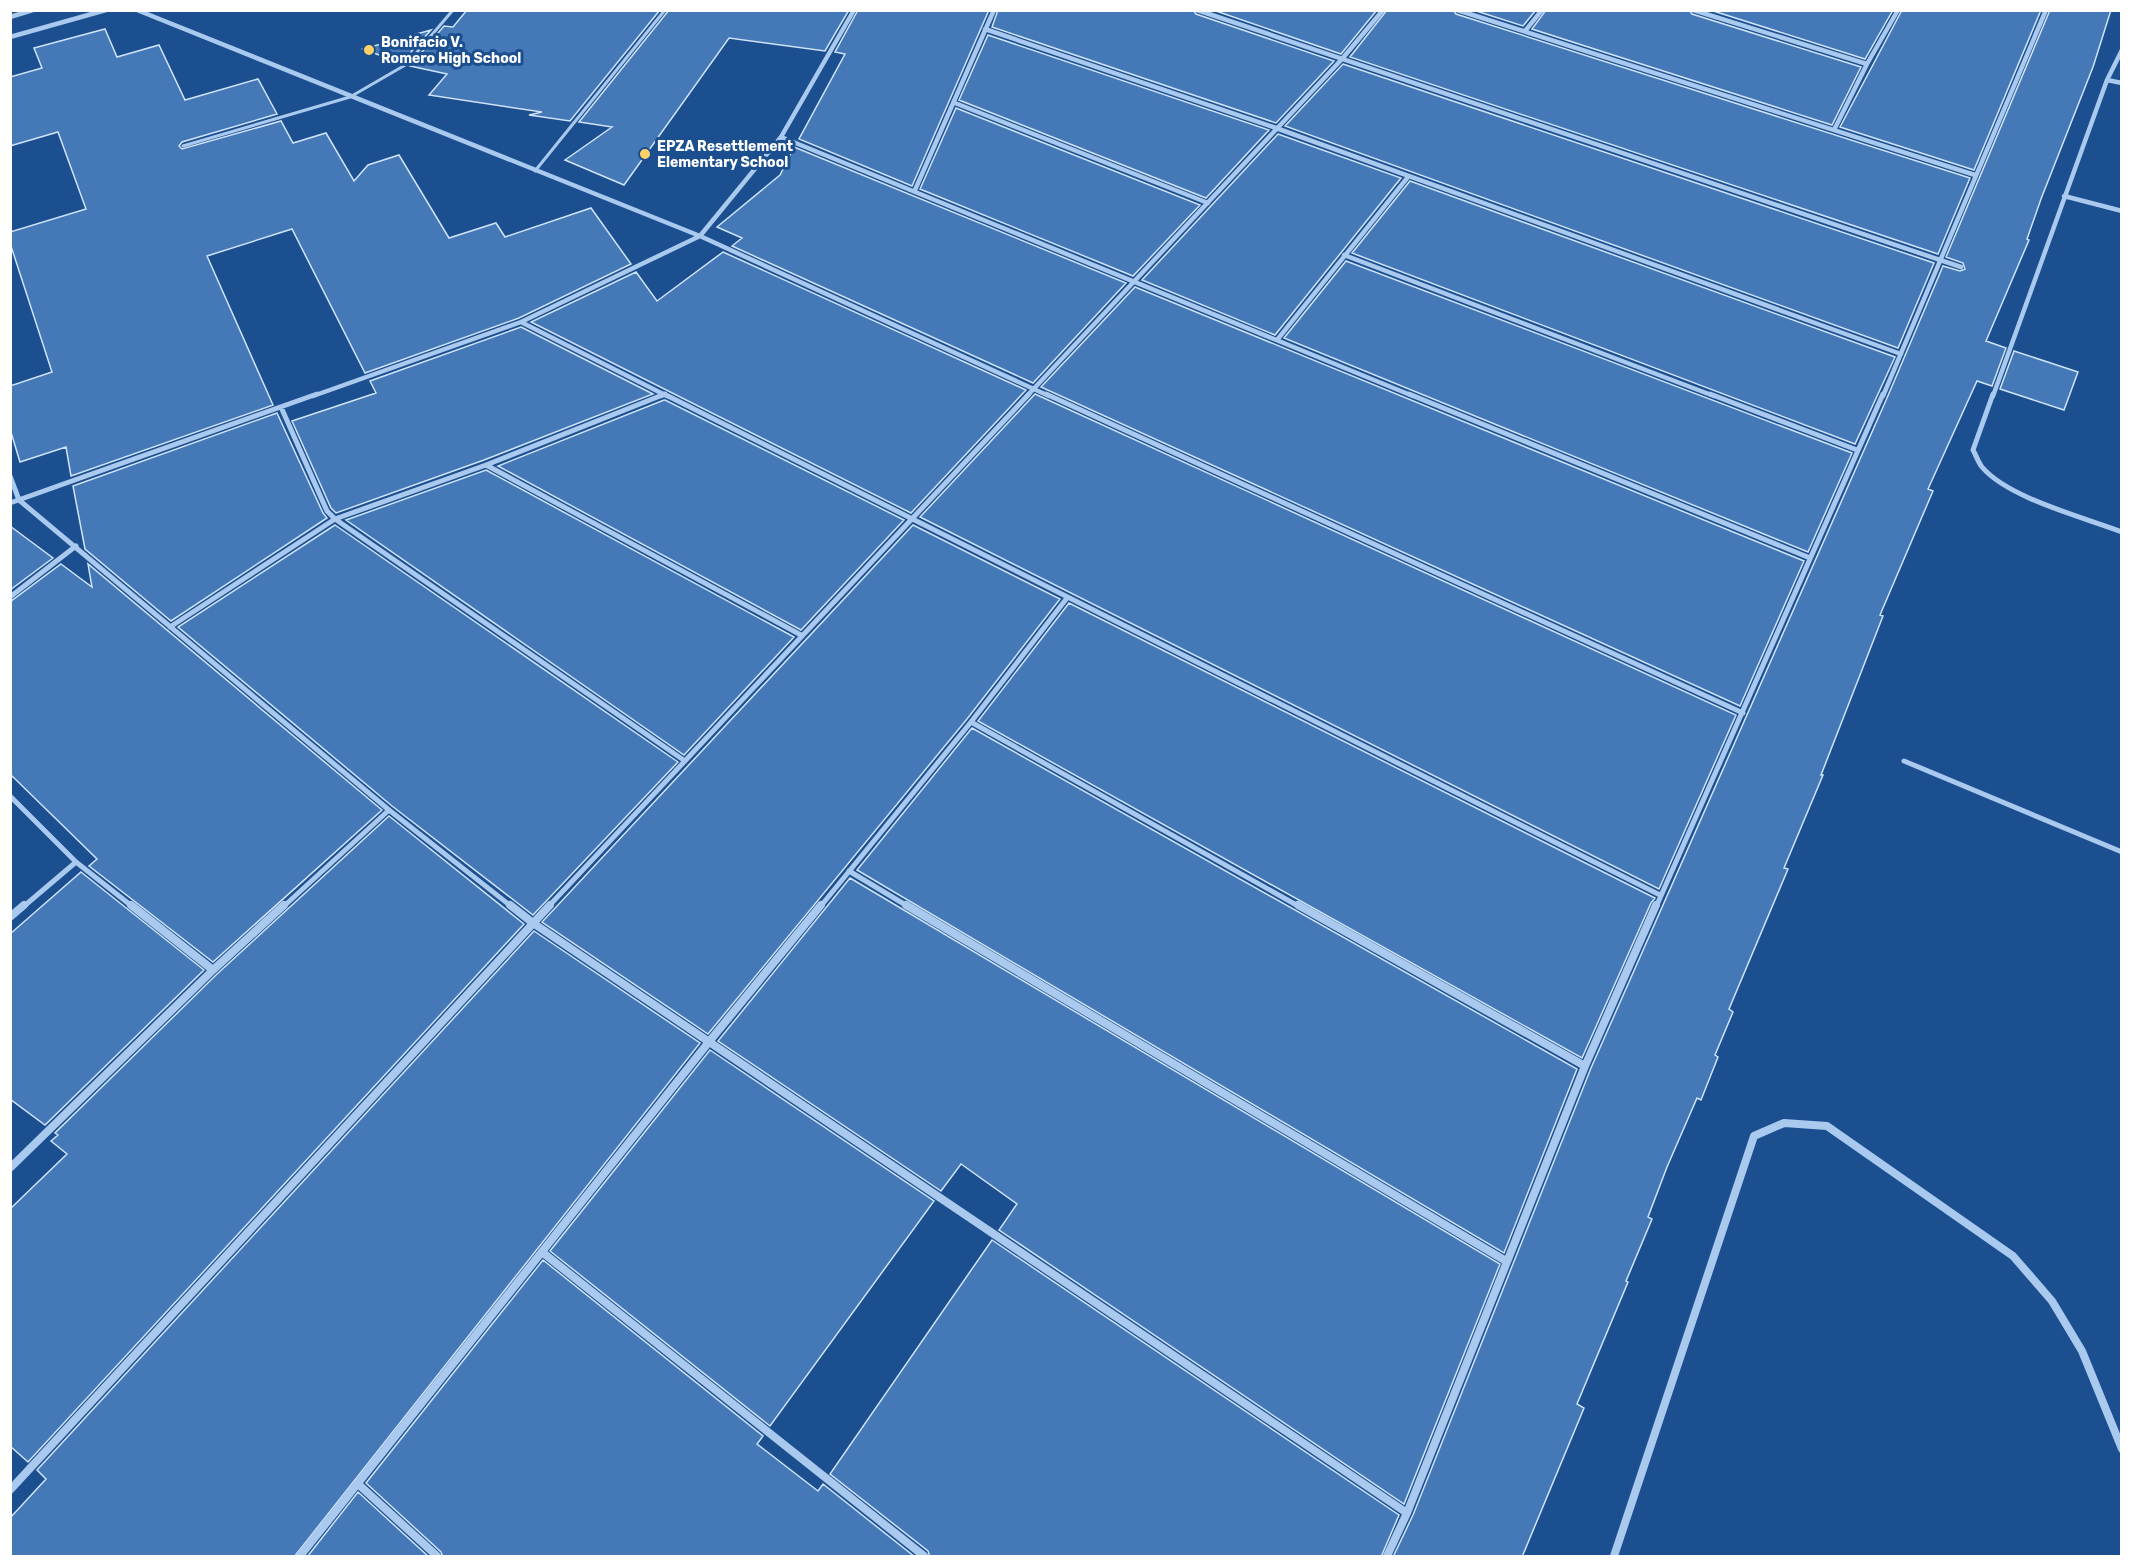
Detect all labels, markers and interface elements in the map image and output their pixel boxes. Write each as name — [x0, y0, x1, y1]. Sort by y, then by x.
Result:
place label: Bonifacio V. Romero High School — [381, 34, 521, 67]
marker: Bonifacio V. Romero High School — [362, 43, 376, 57]
place label: EPZA Resettlement Elementary School — [657, 138, 793, 171]
marker: EPZA Resettlement Elementary School — [638, 147, 652, 161]

